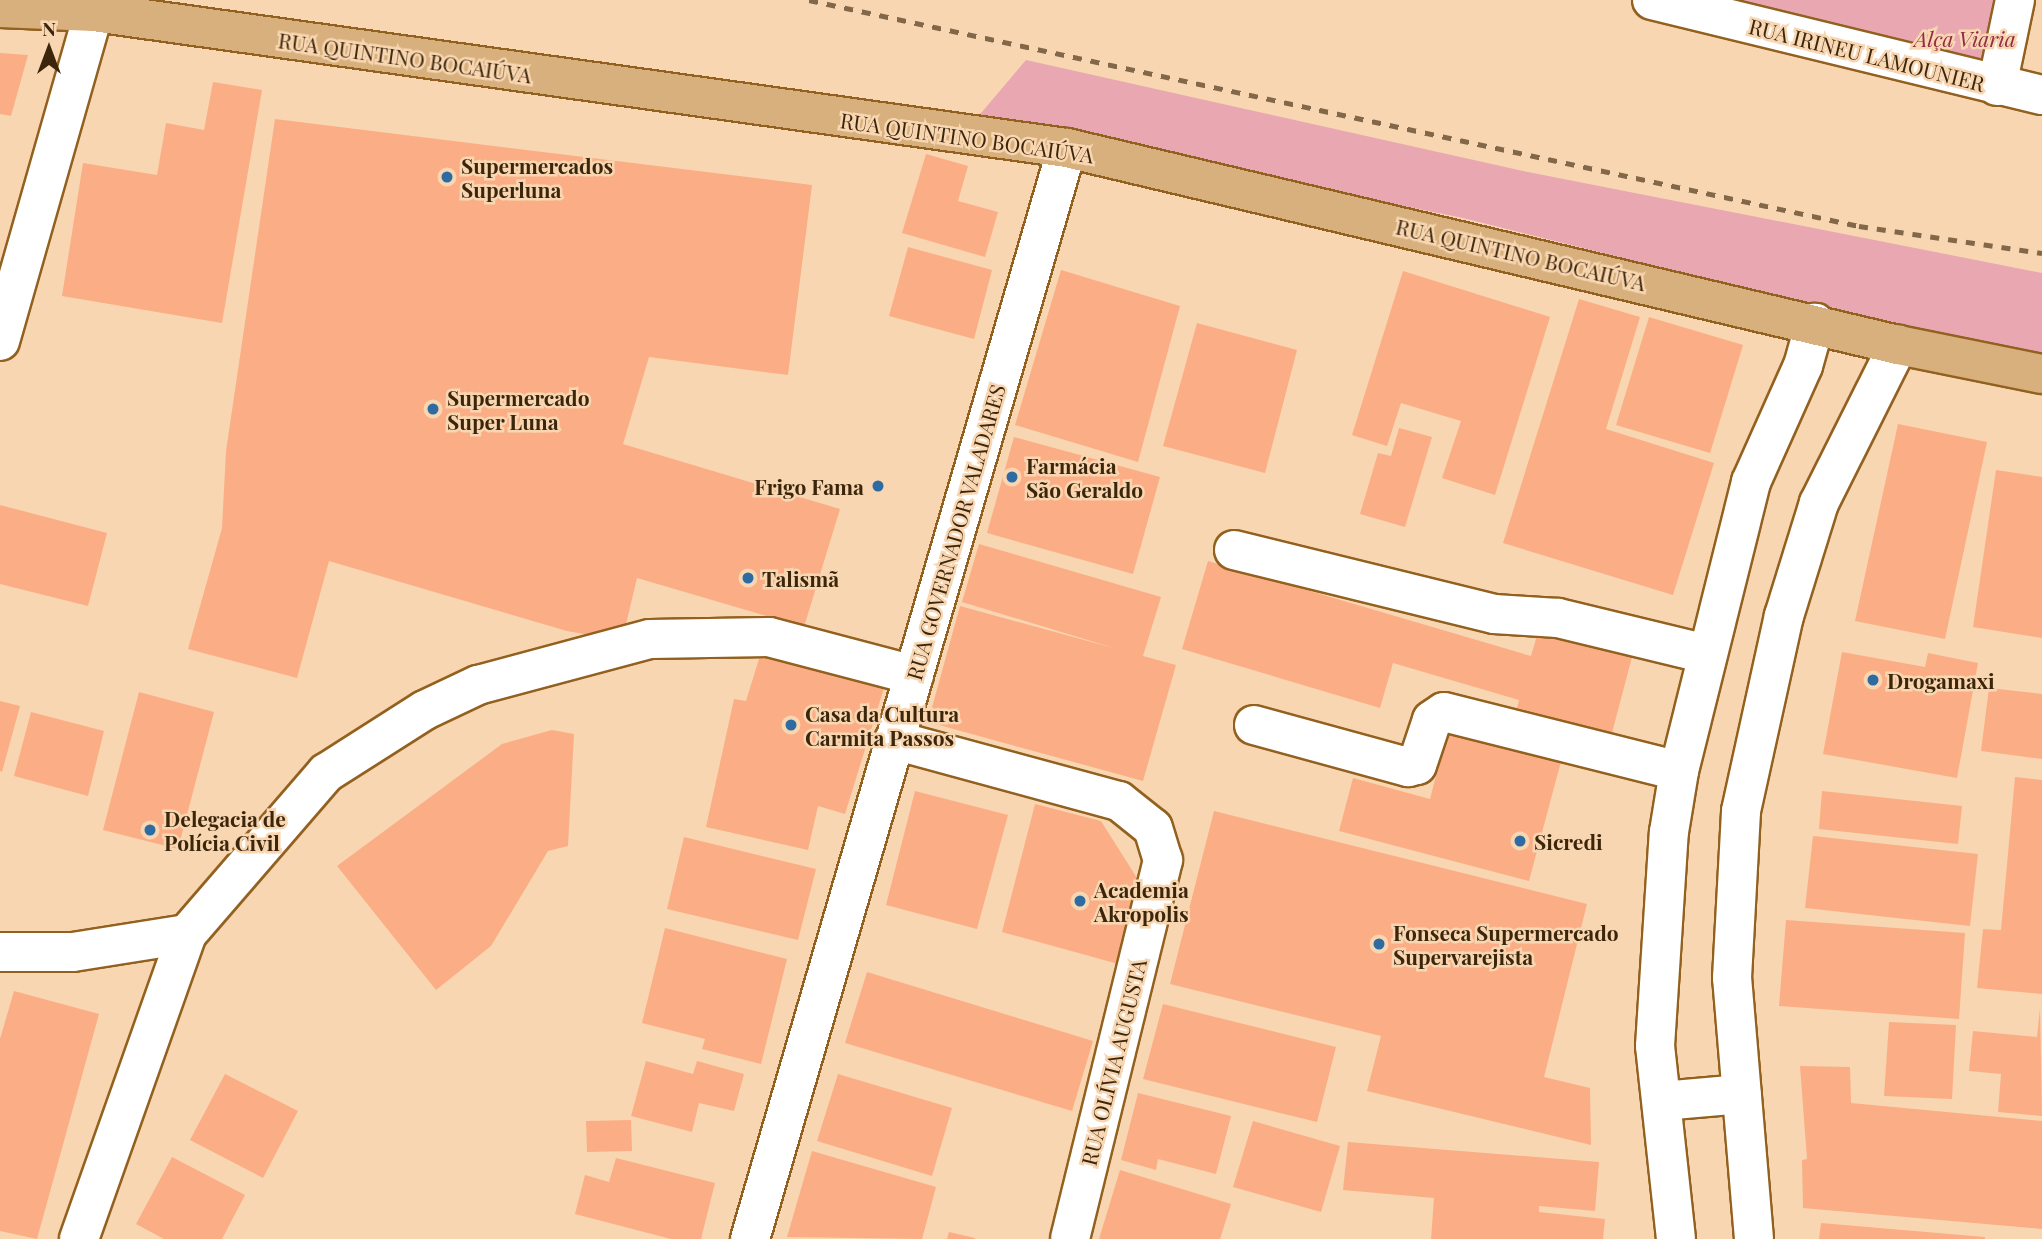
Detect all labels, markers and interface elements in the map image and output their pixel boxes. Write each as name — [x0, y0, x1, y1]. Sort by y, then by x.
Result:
street label: RUA IRINEU LAMOUNIER — [1747, 12, 1987, 96]
north arrow — [14, 14, 84, 84]
text: N — [42, 15, 56, 41]
park label: Alça Viaria — [1914, 25, 2016, 51]
street label: RUA QUINTINO BOCAIÚVA — [277, 27, 533, 87]
street label: RUA QUINTINO BOCAIÚVA — [839, 107, 1095, 167]
place label: Supermercados Superluna — [461, 152, 613, 202]
marker: Supermercados Superluna — [439, 169, 455, 185]
street label: RUA QUINTINO BOCAIÚVA — [1394, 213, 1648, 295]
street label: RUA GOVERNADOR VALADARES — [901, 381, 1009, 683]
place label: Supermercado Super Luna — [447, 384, 590, 434]
marker: Supermercado Super Luna — [425, 401, 441, 417]
place label: Farmácia São Geraldo — [1026, 452, 1143, 502]
marker: Farmácia São Geraldo — [1004, 469, 1020, 485]
place label: Frigo Fama — [754, 473, 864, 499]
marker: Frigo Fama — [870, 478, 886, 494]
place label: Talismã — [762, 565, 839, 591]
marker: Talismã — [740, 570, 756, 586]
place label: Drogamaxi — [1887, 667, 1995, 693]
marker: Drogamaxi — [1865, 672, 1881, 688]
place label: Casa da Cultura Carmita Passos — [805, 700, 959, 750]
marker: Casa da Cultura Carmita Passos — [783, 717, 799, 733]
place label: Delegacia de Polícia Civil — [164, 805, 286, 855]
marker: Delegacia de Polícia Civil — [142, 822, 158, 838]
place label: Sicredi — [1534, 828, 1603, 854]
marker: Sicredi — [1512, 833, 1528, 849]
place label: Academia Akropolis — [1094, 876, 1189, 926]
marker: Academia Akropolis — [1072, 893, 1088, 909]
place label: Fonseca Supermercado Supervarejista — [1393, 919, 1619, 969]
marker: Fonseca Supermercado Supervarejista — [1371, 936, 1387, 952]
street label: RUA OLÍVIA AUGUSTA — [1075, 956, 1151, 1168]

